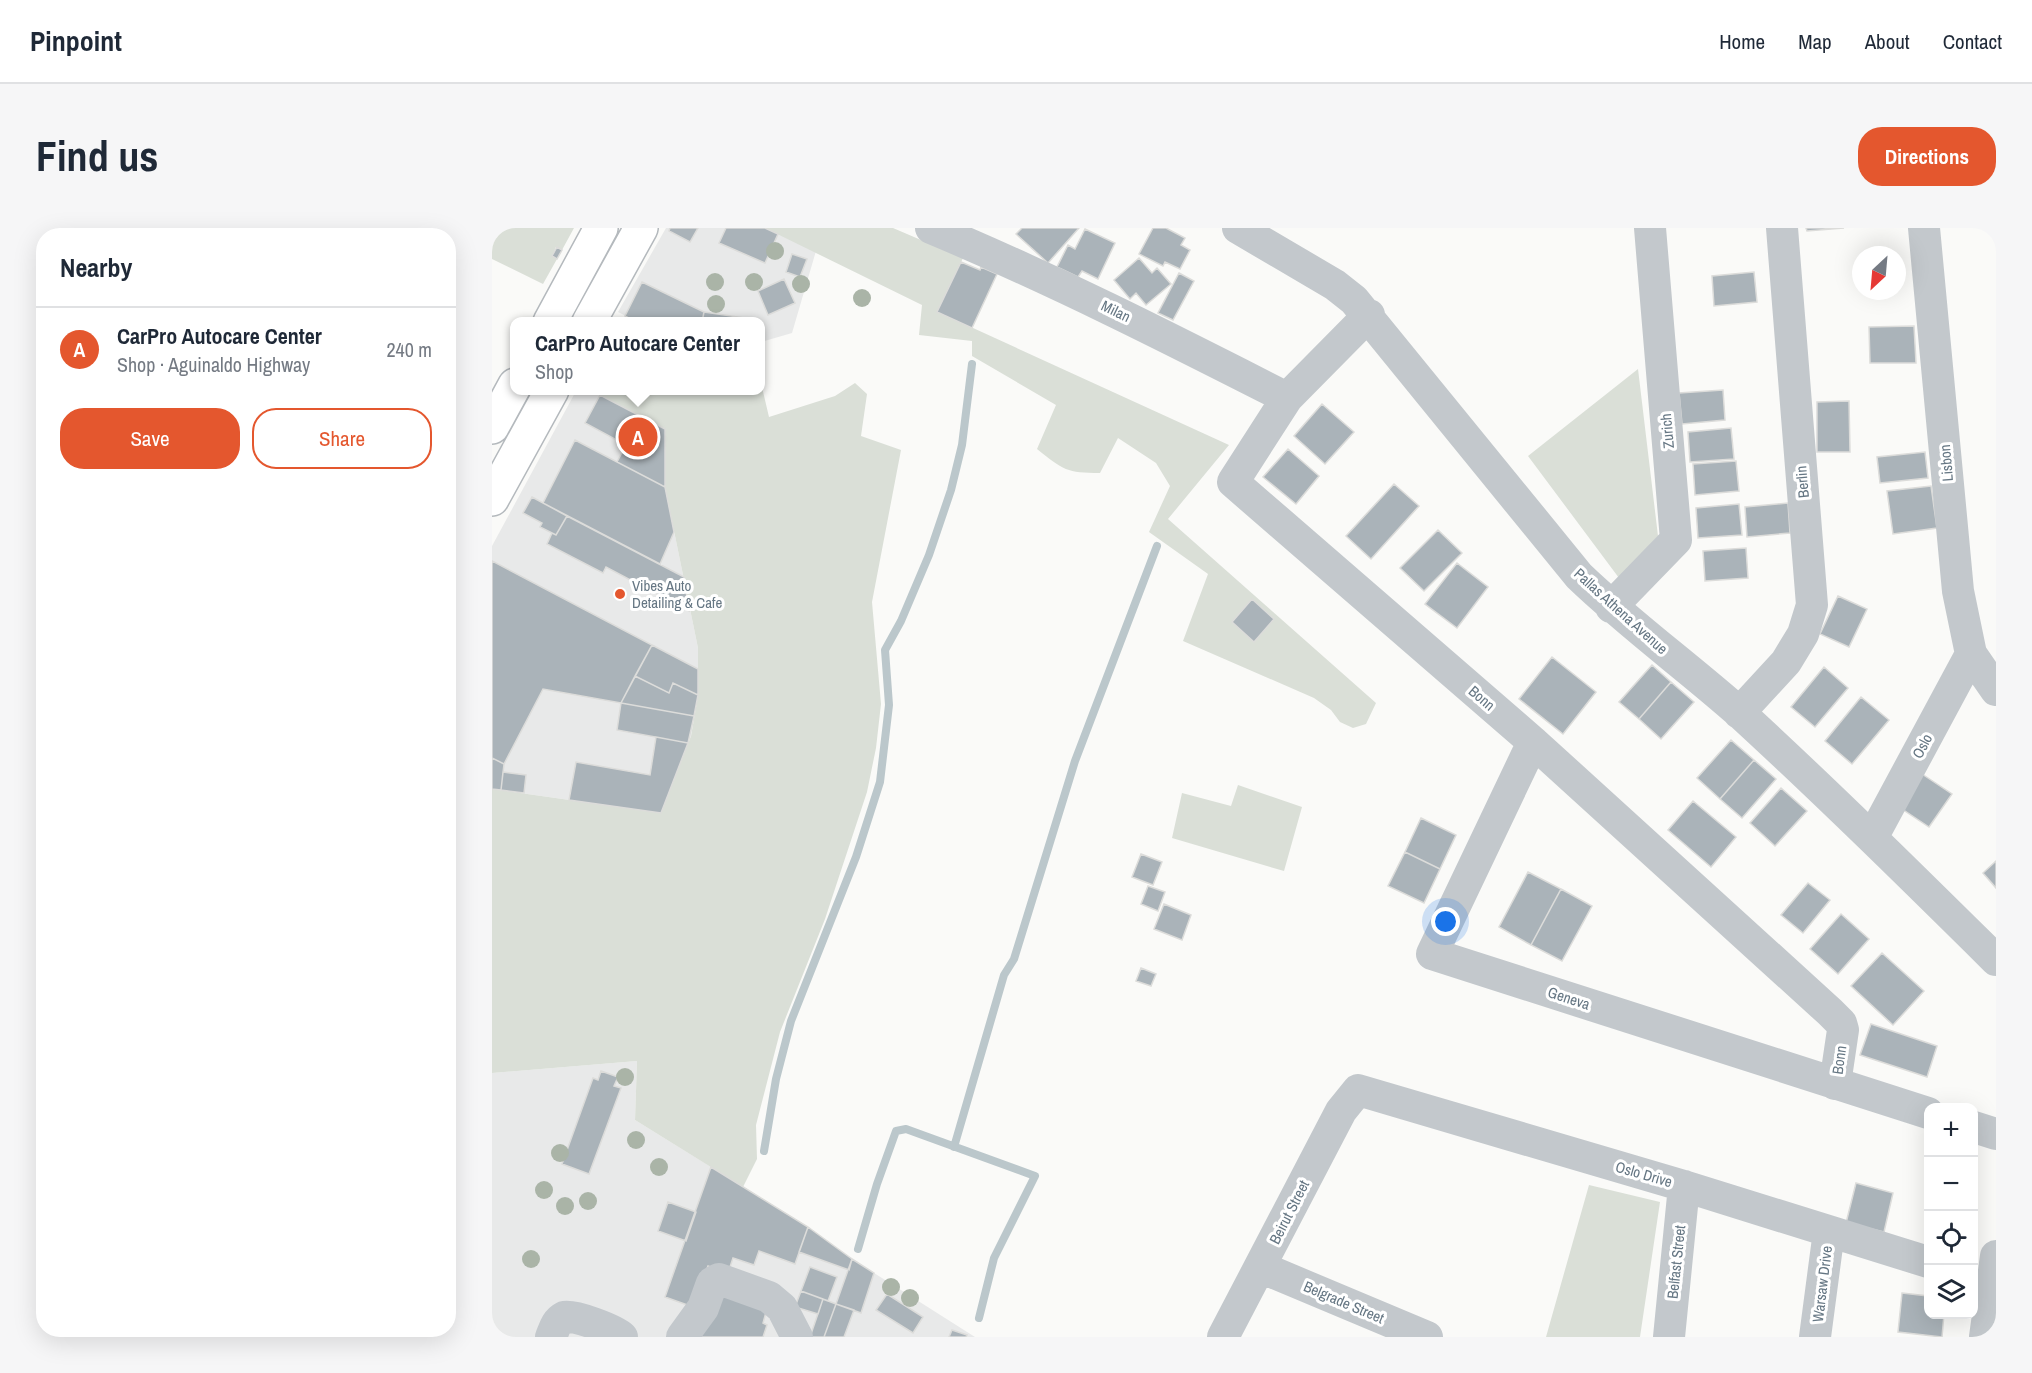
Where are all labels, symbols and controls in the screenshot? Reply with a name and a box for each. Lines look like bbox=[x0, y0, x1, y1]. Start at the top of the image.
text: Pinpoint bbox=[30, 22, 122, 60]
text: Home bbox=[1719, 27, 1765, 56]
text: Map bbox=[1798, 27, 1832, 56]
text: About bbox=[1865, 27, 1910, 56]
text: Contact bbox=[1943, 27, 2002, 56]
button: Directions bbox=[1858, 127, 1996, 186]
text: Find us bbox=[36, 128, 158, 184]
north arrow bbox=[1852, 246, 1906, 300]
text: Nearby bbox=[60, 250, 132, 285]
street label: Milan bbox=[1098, 295, 1134, 327]
popup bbox=[510, 317, 765, 395]
text: CarPro Autocare Center bbox=[117, 321, 322, 351]
text: CarPro Autocare Center bbox=[535, 328, 740, 358]
text: A bbox=[74, 336, 85, 363]
text: 240 m bbox=[386, 336, 432, 363]
text: Shop · Aguinaldo Highway bbox=[117, 351, 310, 378]
text: Shop bbox=[535, 358, 573, 385]
button: Save bbox=[60, 408, 240, 469]
button: Share bbox=[252, 408, 432, 469]
street label: Zurich bbox=[1655, 413, 1679, 449]
pin: A bbox=[618, 414, 658, 460]
street label: Lisbon bbox=[1934, 444, 1958, 482]
street label: Berlin bbox=[1790, 465, 1814, 499]
street label: Pallas Athena Avenue bbox=[1570, 563, 1673, 659]
place label: Vibes Auto Detailing & Cafe bbox=[632, 575, 722, 613]
marker: Vibes Auto Detailing & Cafe bbox=[613, 587, 627, 601]
street label: Bonn bbox=[1464, 681, 1500, 715]
street label: Oslo bbox=[1907, 730, 1937, 762]
your location bbox=[1431, 907, 1460, 936]
street label: Geneva bbox=[1545, 981, 1593, 1015]
street label: Bonn bbox=[1827, 1044, 1851, 1076]
map controls bbox=[1924, 1103, 1978, 1319]
button: + bbox=[1924, 1103, 1978, 1157]
street label: Oslo Drive bbox=[1613, 1156, 1675, 1192]
button: − bbox=[1924, 1157, 1978, 1211]
street label: Beirut Street bbox=[1264, 1176, 1314, 1248]
button: locate bbox=[1924, 1211, 1978, 1265]
street label: Belfast Street bbox=[1662, 1224, 1690, 1300]
street label: Warsaw Drive bbox=[1807, 1244, 1837, 1323]
button: layers bbox=[1924, 1265, 1978, 1319]
street label: Belgrade Street bbox=[1301, 1276, 1388, 1329]

